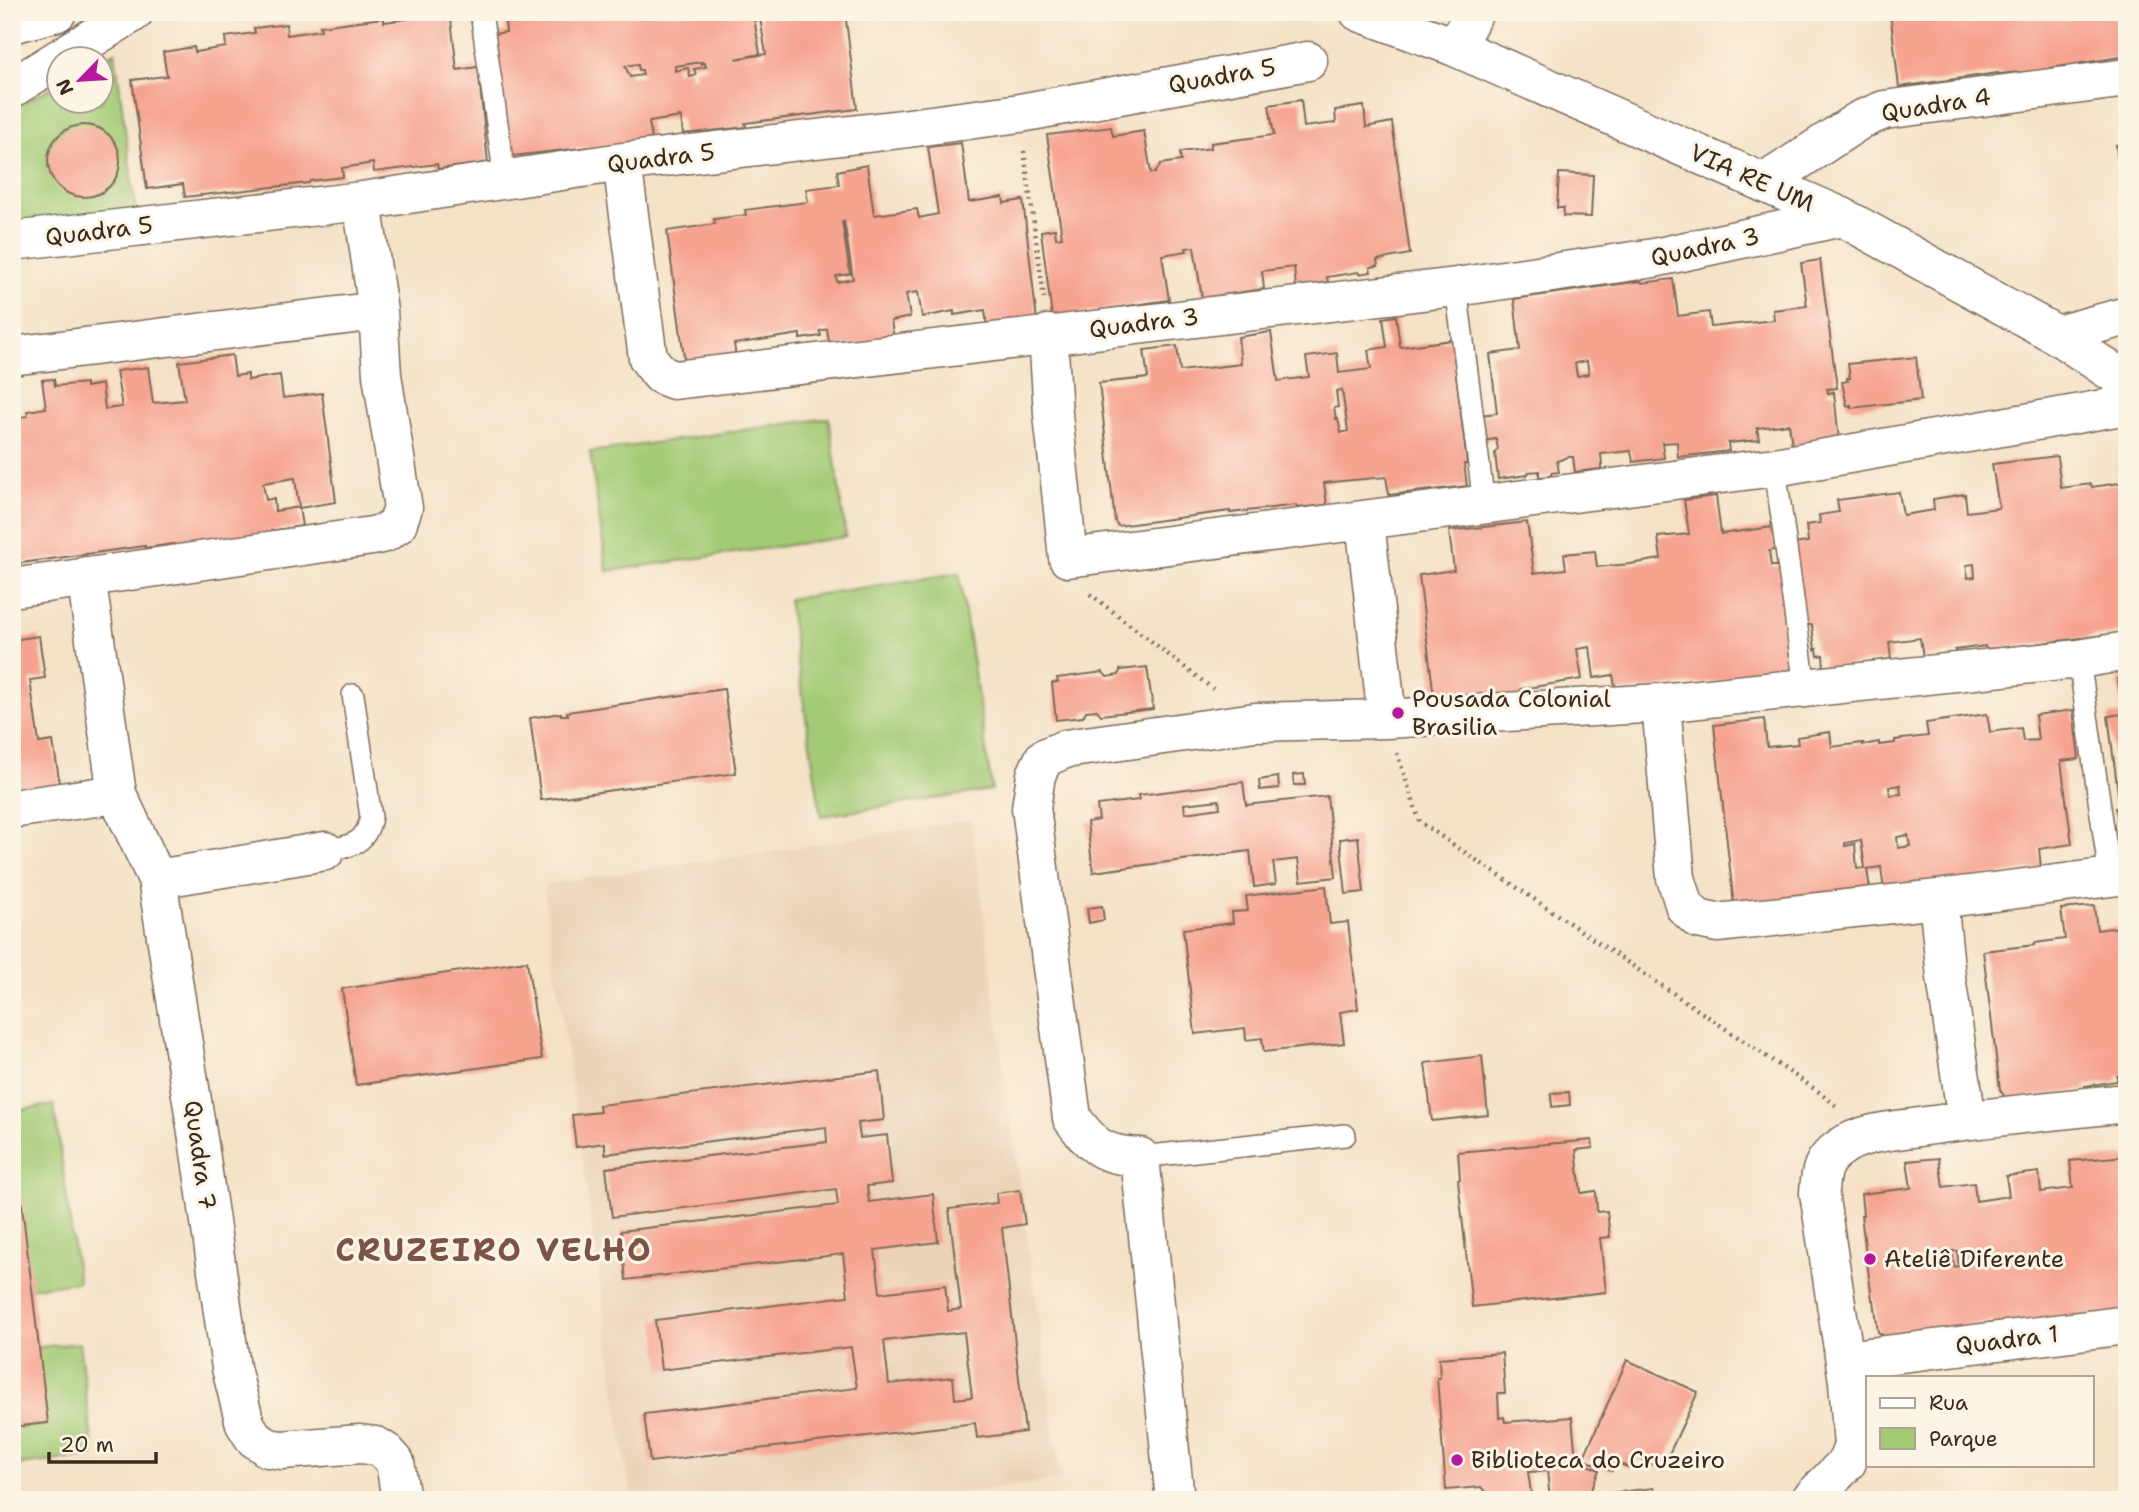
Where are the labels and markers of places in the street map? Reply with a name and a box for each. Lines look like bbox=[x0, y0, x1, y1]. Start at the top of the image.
place label: Pousada Colonial Brasilia bbox=[1412, 683, 1612, 743]
marker: Pousada Colonial Brasilia bbox=[1390, 705, 1406, 721]
place label: Ateliê Diferente bbox=[1884, 1243, 2064, 1275]
marker: Ateliê Diferente bbox=[1862, 1251, 1878, 1267]
place label: Biblioteca do Cruzeiro bbox=[1471, 1444, 1725, 1476]
marker: Biblioteca do Cruzeiro bbox=[1449, 1452, 1465, 1468]

